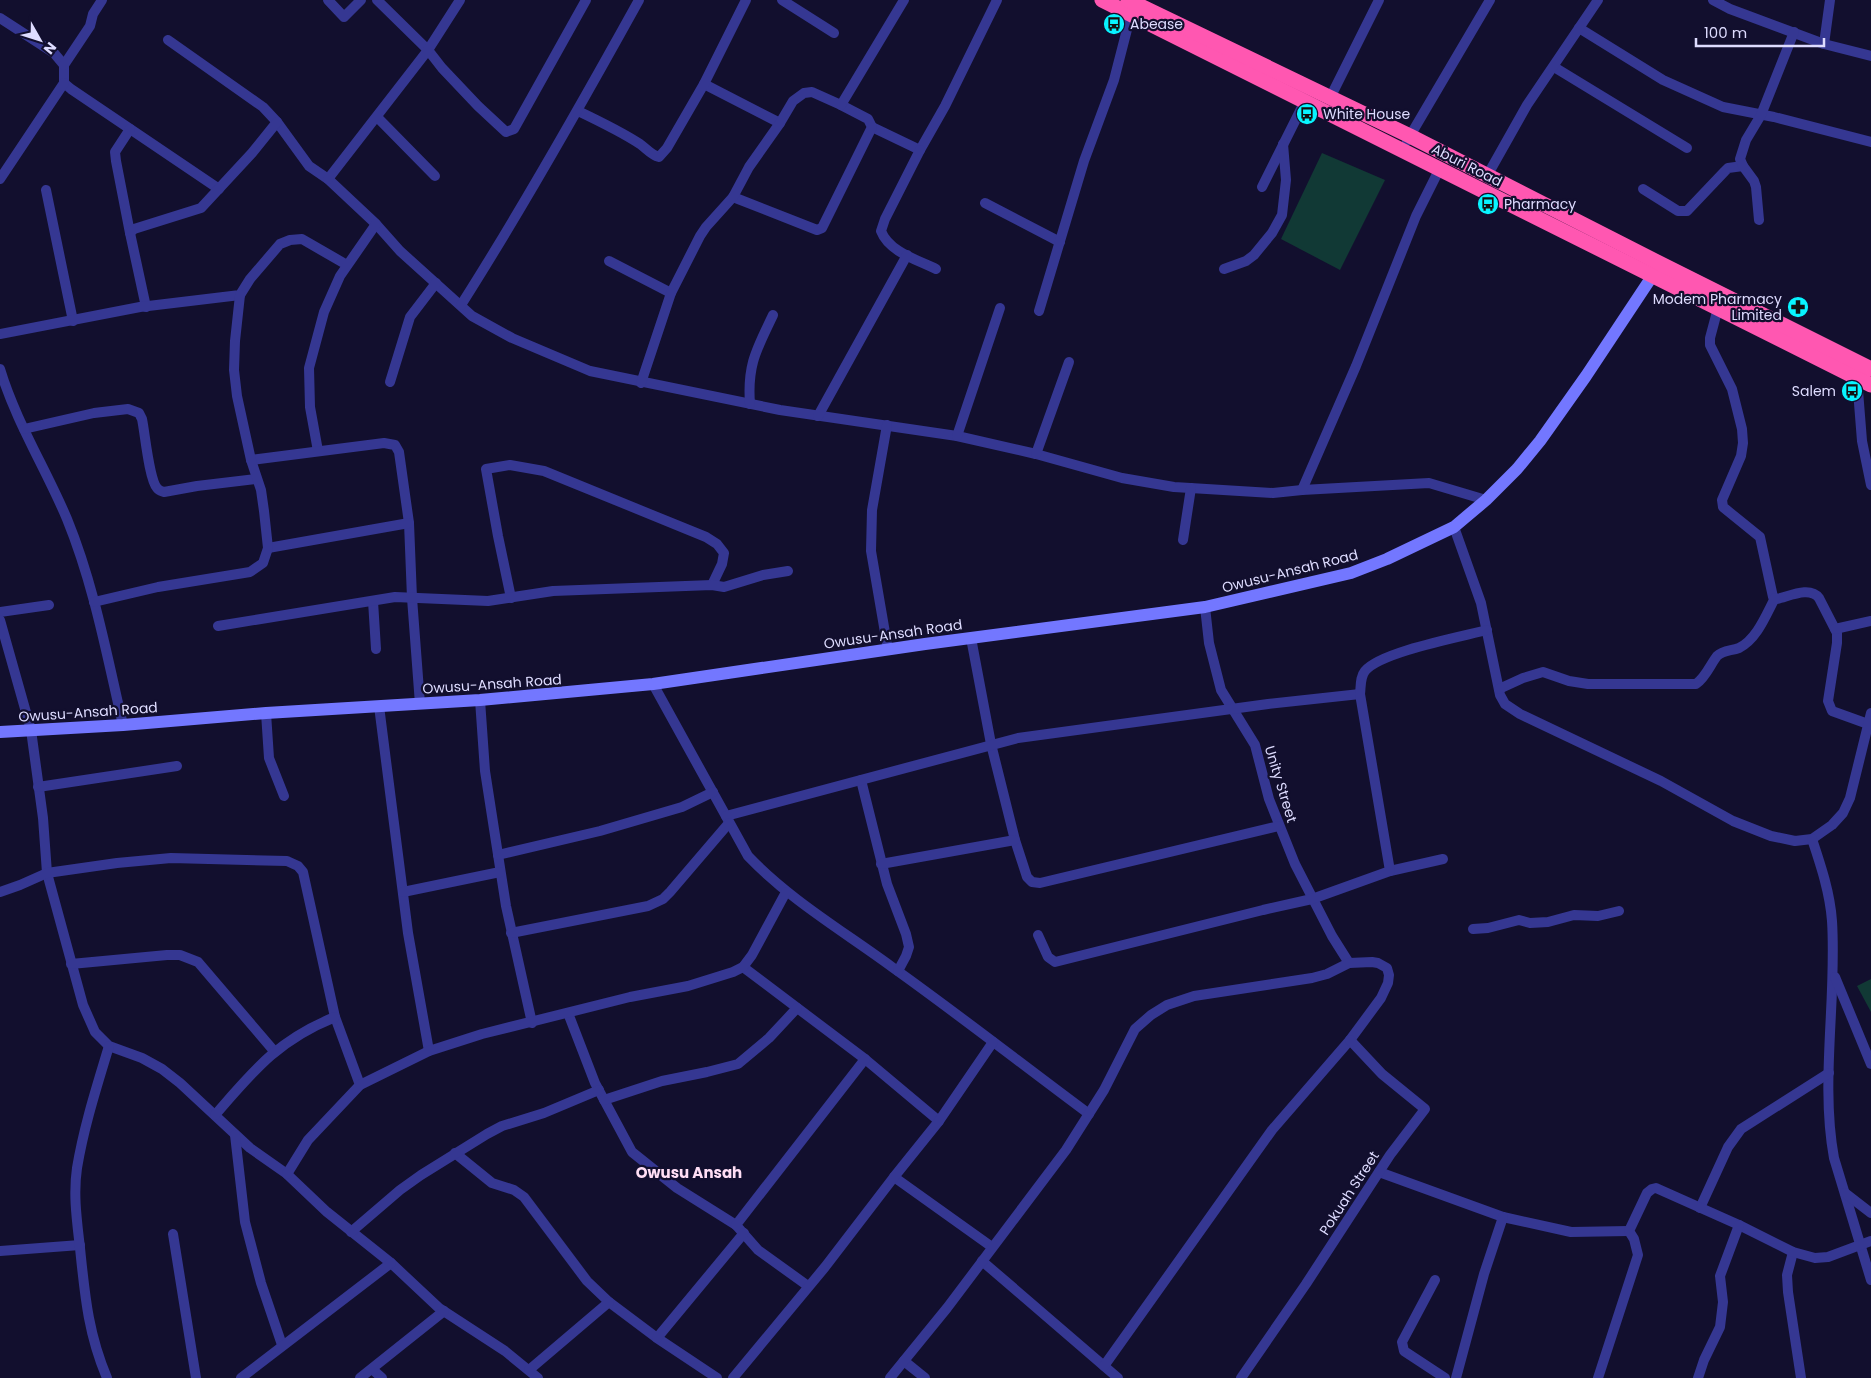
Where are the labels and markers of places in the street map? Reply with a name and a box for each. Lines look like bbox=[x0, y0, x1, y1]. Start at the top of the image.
bus stop icon: Abease bbox=[1102, 12, 1126, 36]
place label: Abease bbox=[1130, 14, 1183, 34]
bus stop icon: White House bbox=[1295, 102, 1319, 126]
place label: White House bbox=[1323, 104, 1410, 124]
bus stop icon: Pharmacy bbox=[1476, 192, 1500, 216]
place label: Pharmacy bbox=[1504, 194, 1576, 214]
place label: Modem Pharmacy Limited bbox=[1653, 289, 1782, 325]
pharmacy icon: Modem Pharmacy Limited bbox=[1786, 295, 1810, 319]
bus stop icon: Salem bbox=[1840, 379, 1864, 403]
place label: Salem bbox=[1792, 381, 1836, 401]

